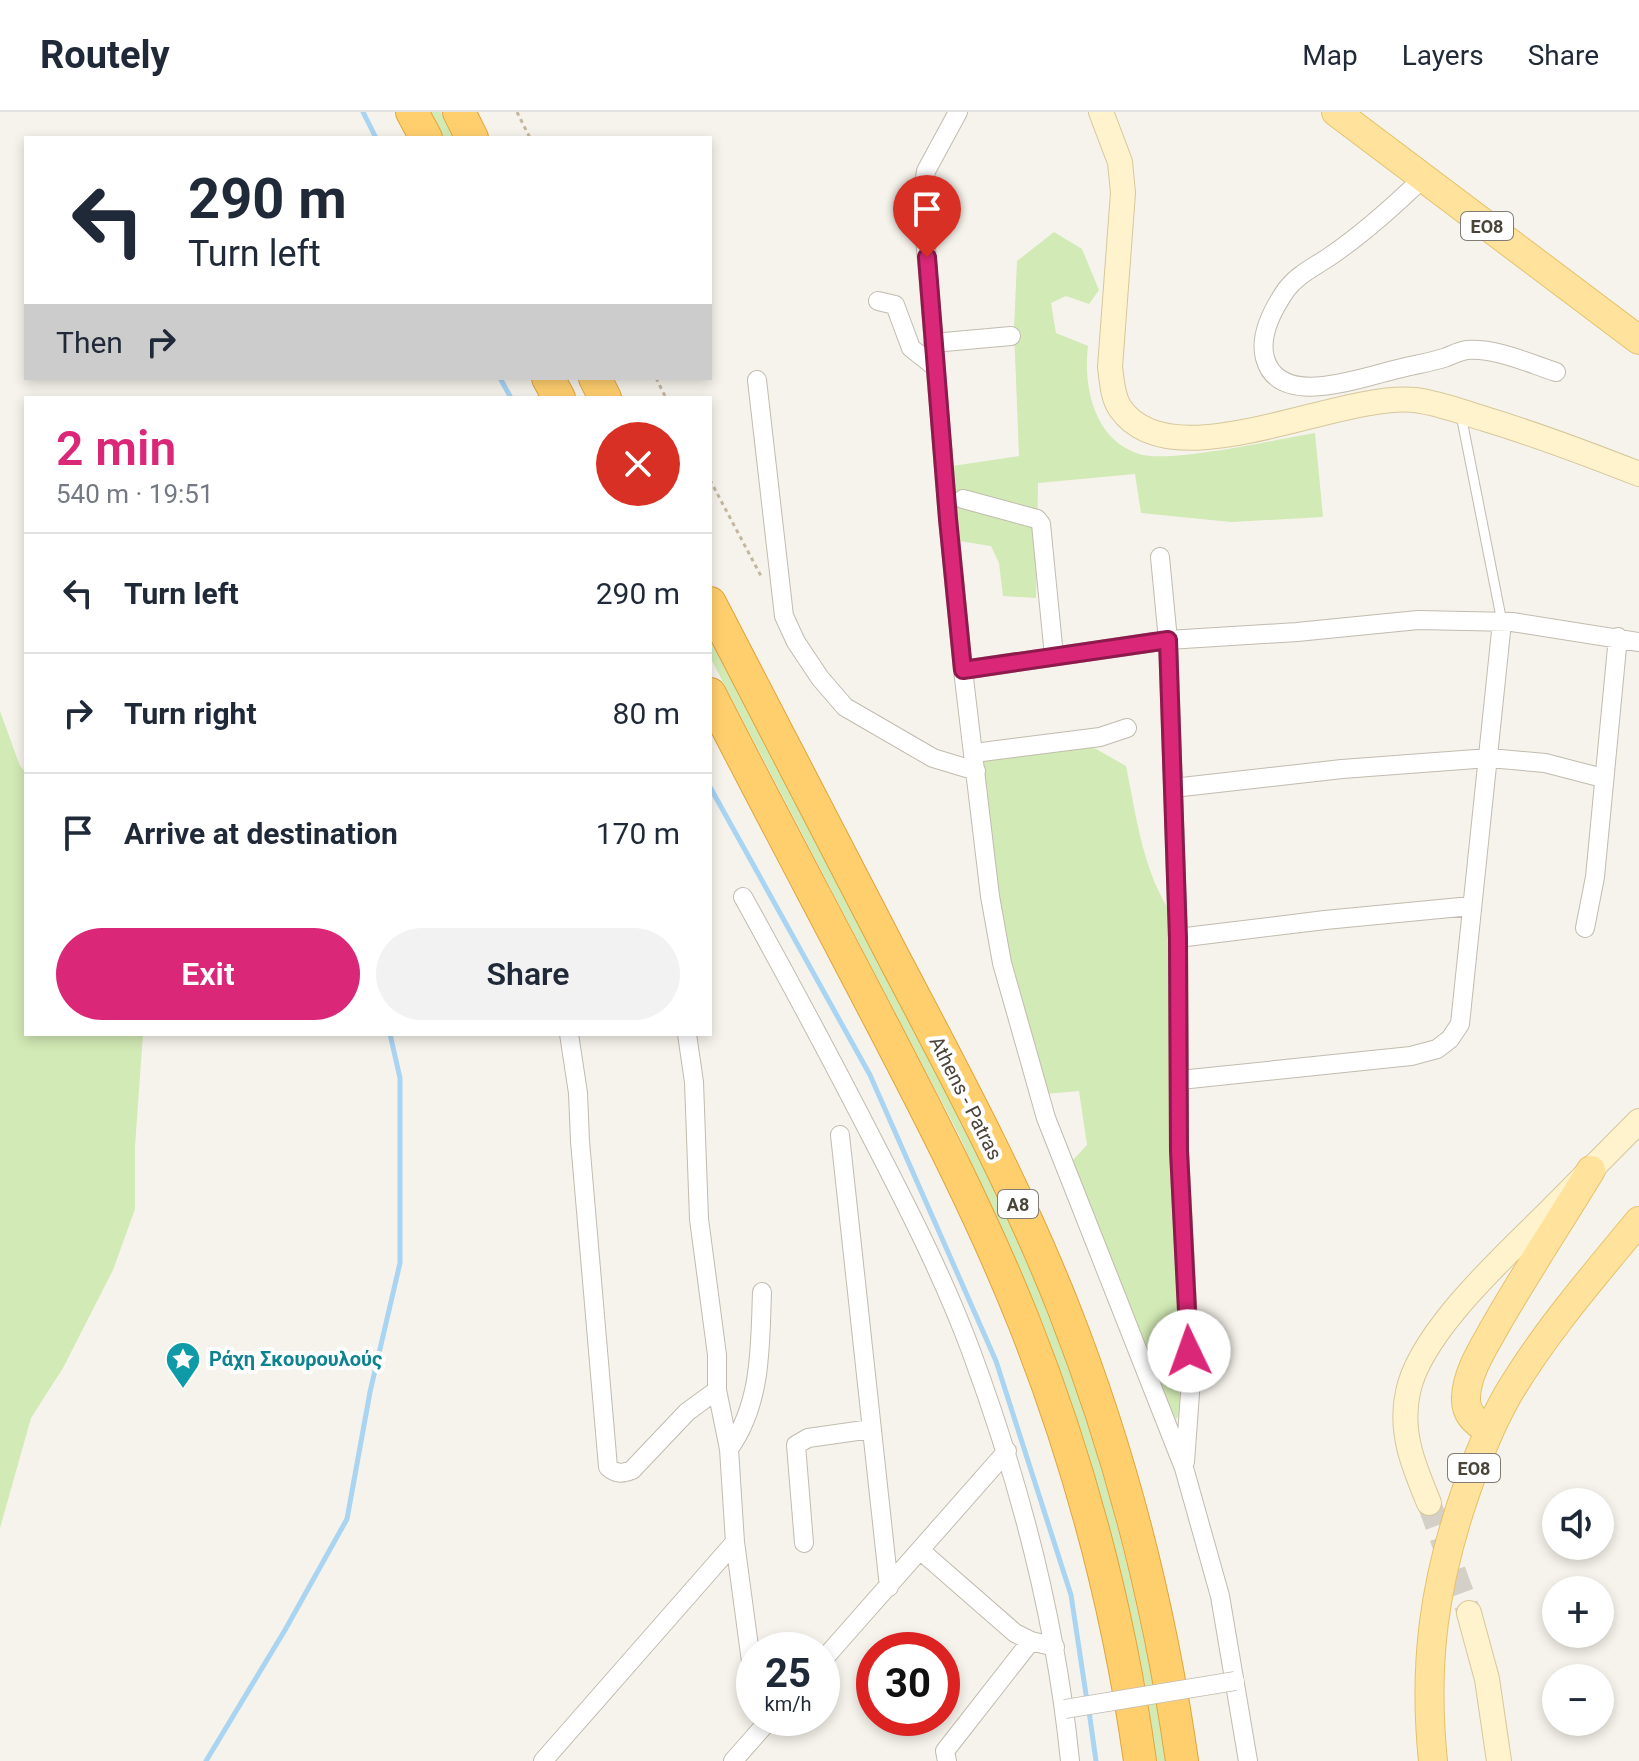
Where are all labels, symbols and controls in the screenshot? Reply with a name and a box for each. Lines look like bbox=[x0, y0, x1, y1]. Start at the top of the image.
text: Routely bbox=[40, 33, 170, 77]
text: Map bbox=[1302, 39, 1358, 72]
text: Layers bbox=[1402, 39, 1484, 72]
text: Share bbox=[1528, 39, 1599, 72]
text: 290 m bbox=[188, 166, 347, 232]
icon: left bbox=[56, 168, 160, 272]
pin bbox=[893, 175, 961, 257]
icon: arrive bbox=[905, 187, 949, 231]
road number: ΕΟ8 bbox=[1461, 212, 1513, 240]
text: Turn left bbox=[188, 233, 321, 275]
icon: right bbox=[139, 320, 183, 364]
text: Then bbox=[56, 325, 123, 360]
text: 2 min bbox=[56, 420, 176, 477]
button: close bbox=[596, 422, 680, 506]
text: 540 m · 19:51 bbox=[56, 479, 214, 509]
icon: left bbox=[56, 571, 100, 615]
text: Turn left bbox=[124, 576, 239, 611]
text: 290 m bbox=[596, 576, 680, 611]
icon: right bbox=[56, 691, 100, 735]
text: Turn right bbox=[124, 696, 257, 731]
text: 80 m bbox=[613, 696, 680, 731]
icon: arrive bbox=[56, 811, 100, 855]
text: Arrive at destination bbox=[124, 816, 398, 851]
text: 170 m bbox=[596, 816, 680, 851]
button: Exit bbox=[56, 928, 360, 1020]
button: Share bbox=[376, 928, 680, 1020]
street label: Athens - Patras bbox=[925, 1032, 1007, 1164]
road number: Α8 bbox=[998, 1190, 1038, 1218]
position arrow bbox=[1147, 1309, 1231, 1393]
place icon: Ράχη Σκουρουλούς bbox=[164, 1340, 202, 1390]
place label: Ράχη Σκουρουλούς bbox=[209, 1347, 382, 1371]
road number: ΕΟ8 bbox=[1448, 1454, 1500, 1482]
map controls bbox=[1542, 1488, 1614, 1736]
button: sound bbox=[1542, 1488, 1614, 1560]
button: + bbox=[1542, 1576, 1614, 1648]
speed limit sign: 30 bbox=[856, 1632, 960, 1736]
text: 25 bbox=[765, 1650, 811, 1697]
button: − bbox=[1542, 1664, 1614, 1736]
text: km/h bbox=[765, 1692, 811, 1716]

